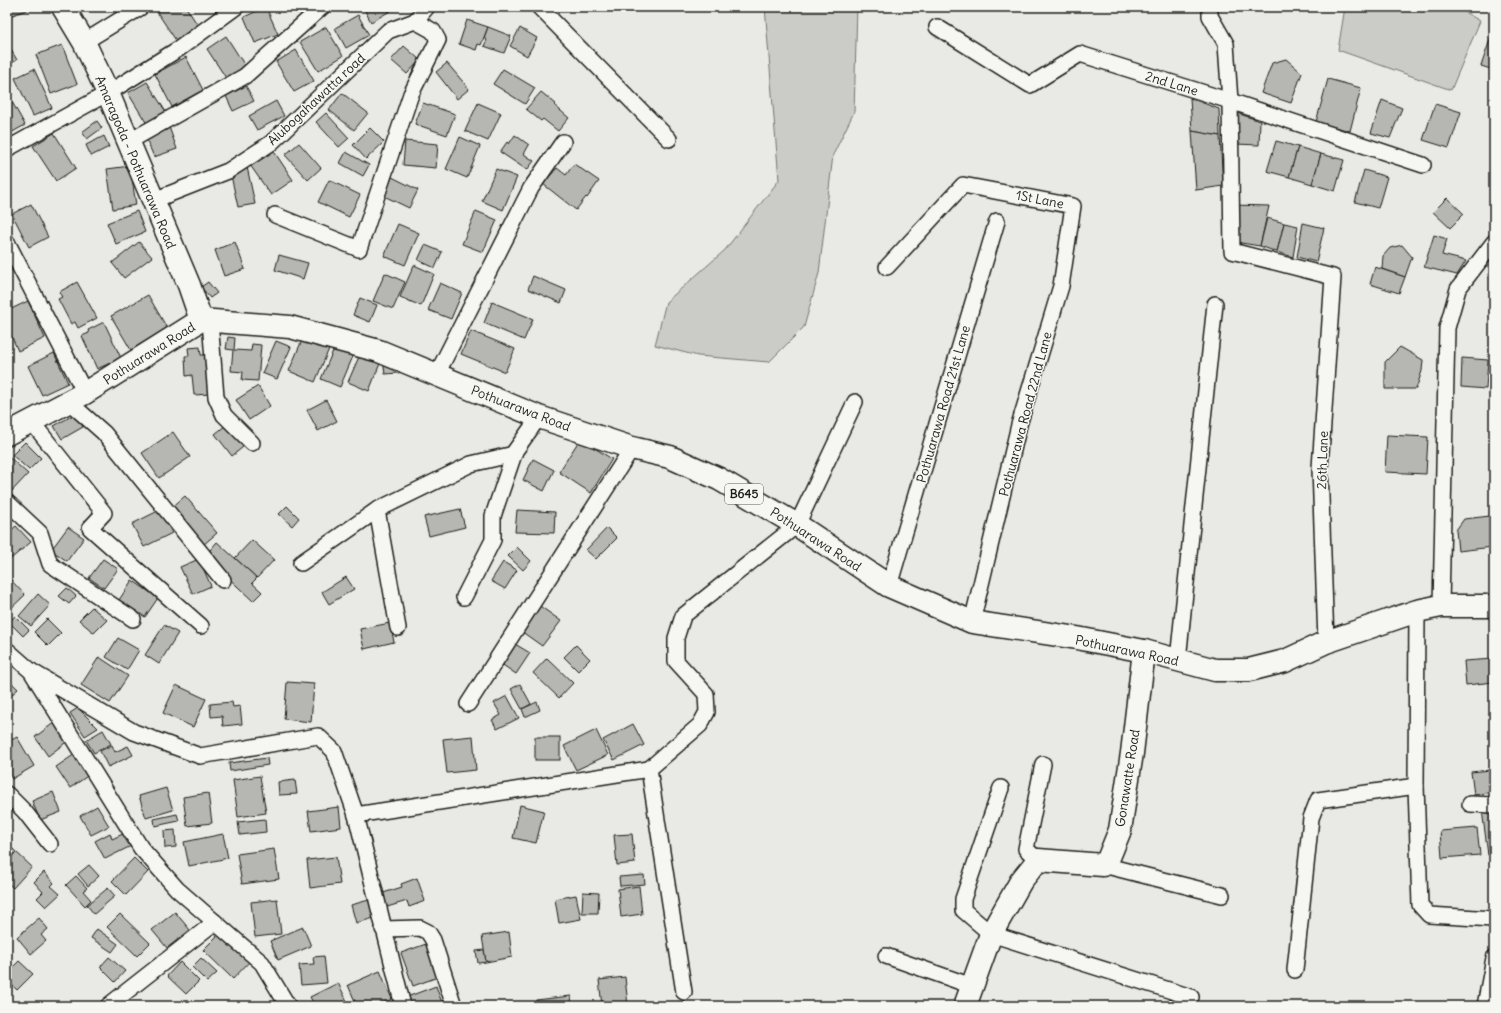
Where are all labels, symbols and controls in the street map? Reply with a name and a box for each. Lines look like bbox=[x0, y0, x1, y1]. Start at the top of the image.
street label: Alubogahawatta road bbox=[264, 49, 369, 149]
street label: 2nd Lane bbox=[1143, 67, 1200, 100]
street label: Amaragoda - Pothuarawa Road bbox=[91, 73, 180, 252]
street label: 1St Lane bbox=[1014, 187, 1065, 212]
street label: Pothuarawa Road bbox=[100, 318, 199, 389]
street label: Pothuarawa Road 21st Lane bbox=[913, 323, 974, 485]
street label: Pothuarawa Road 22nd Lane bbox=[995, 330, 1056, 498]
street label: Pothuarawa Road bbox=[469, 382, 573, 435]
street label: 26th Lane bbox=[1313, 430, 1332, 490]
road number: B645 bbox=[725, 484, 763, 504]
street label: Pothuarawa Road bbox=[767, 504, 865, 575]
street label: Pothuarawa Road bbox=[1074, 631, 1181, 670]
street label: Gonawatte Road bbox=[1111, 728, 1144, 828]

